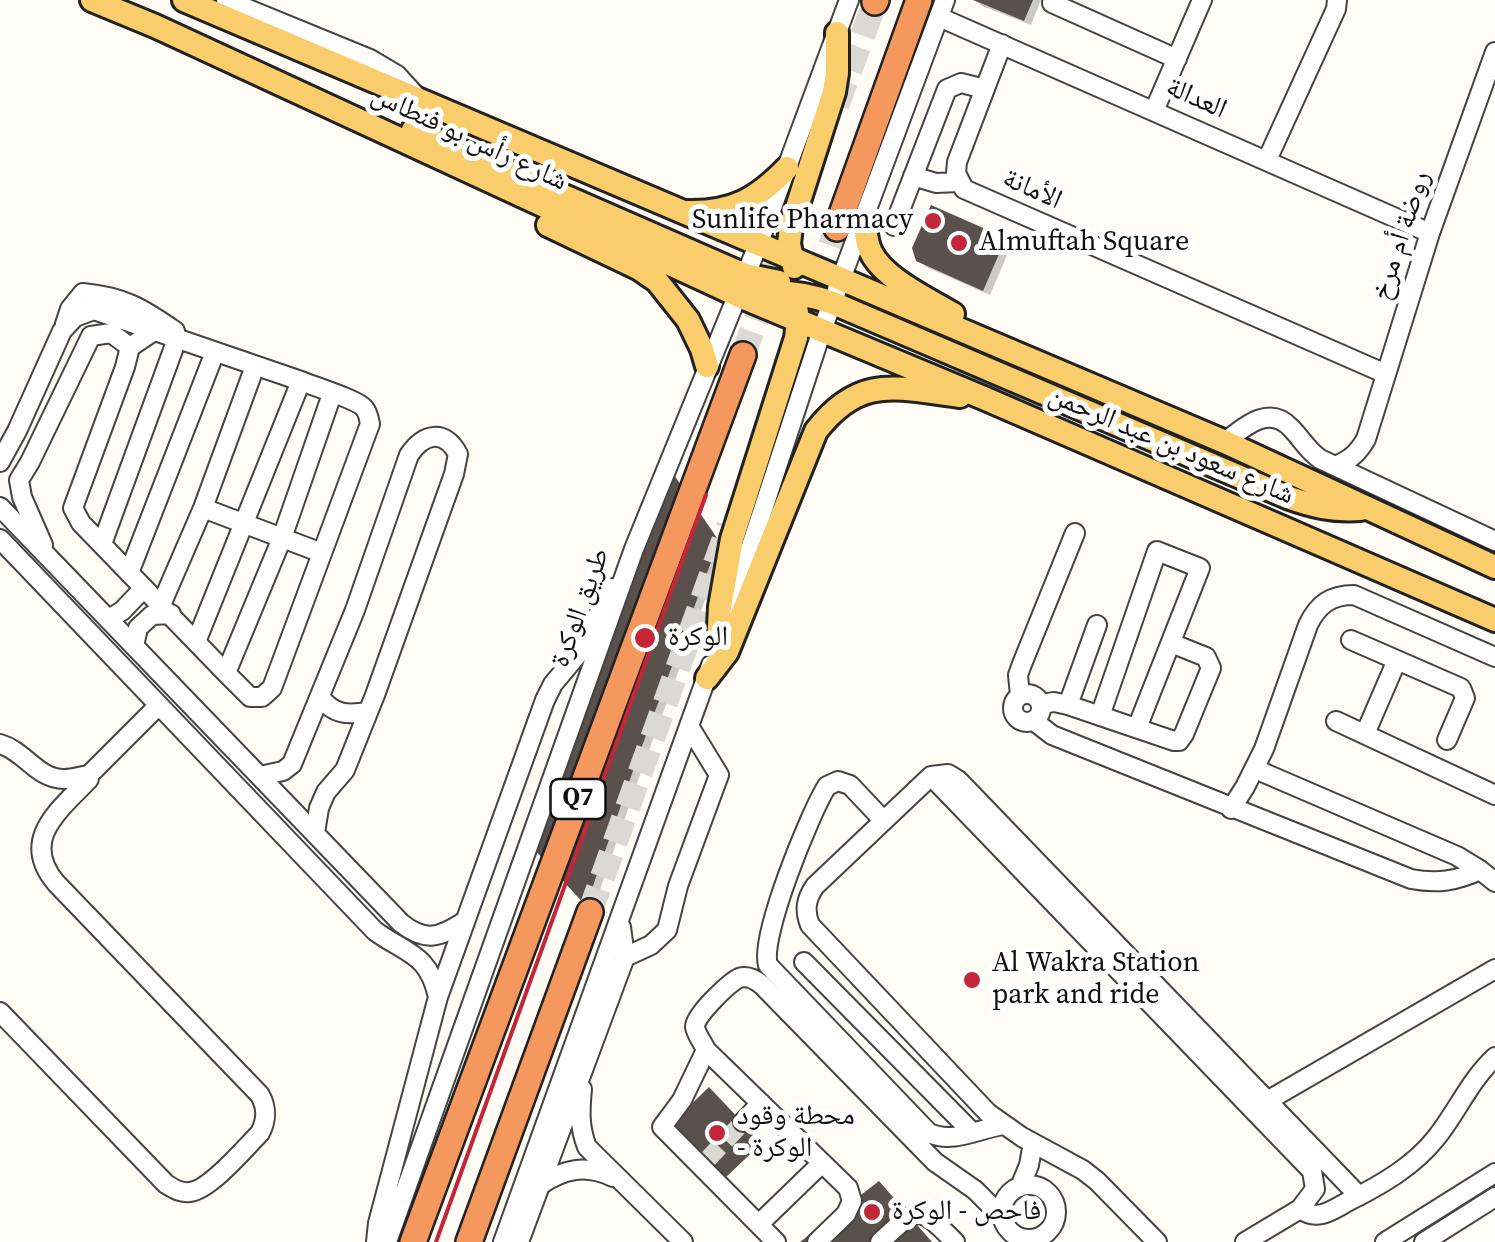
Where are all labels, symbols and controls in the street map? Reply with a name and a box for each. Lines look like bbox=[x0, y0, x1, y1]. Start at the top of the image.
street label: العدالة bbox=[1161, 71, 1231, 127]
street label: شارع رأس بو فنطاس bbox=[366, 79, 572, 199]
street label: الأمانة bbox=[997, 162, 1067, 218]
street label: روضة أم مرخ bbox=[1365, 167, 1439, 305]
place label: Sunlife Pharmacy bbox=[692, 204, 913, 238]
marker: Sunlife Pharmacy bbox=[922, 210, 944, 232]
place label: Almuftah Square bbox=[979, 226, 1189, 260]
marker: Almuftah Square bbox=[948, 232, 970, 254]
street label: شارع سعود بن عبد الرحمن bbox=[1043, 379, 1299, 513]
street label: طريق الوكرة bbox=[544, 544, 618, 672]
place label: الوكرة bbox=[668, 621, 728, 655]
marker: الوكرة bbox=[632, 625, 658, 651]
road number: Q7 bbox=[550, 779, 606, 819]
place label: Al Wakra Station park and ride bbox=[992, 947, 1200, 1013]
marker: Al Wakra Station park and ride bbox=[961, 969, 983, 991]
place label: محطة وقود - الوكرة bbox=[737, 1100, 855, 1166]
marker: محطة وقود - الوكرة bbox=[706, 1122, 728, 1144]
place label: فاحص - الوكرة bbox=[892, 1195, 1041, 1229]
marker: فاحص - الوكرة bbox=[861, 1201, 883, 1223]

